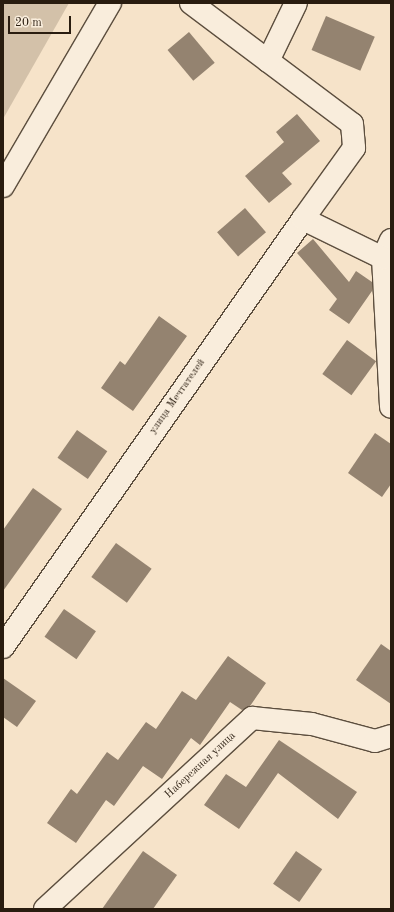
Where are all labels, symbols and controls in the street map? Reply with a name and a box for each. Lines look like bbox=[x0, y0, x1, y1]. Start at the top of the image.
scale bar bbox=[10, 8, 73, 34]
text: 20 m bbox=[15, 17, 42, 29]
street label: улица Мечтателей bbox=[147, 357, 209, 437]
street label: Набережная улица bbox=[163, 730, 239, 802]

